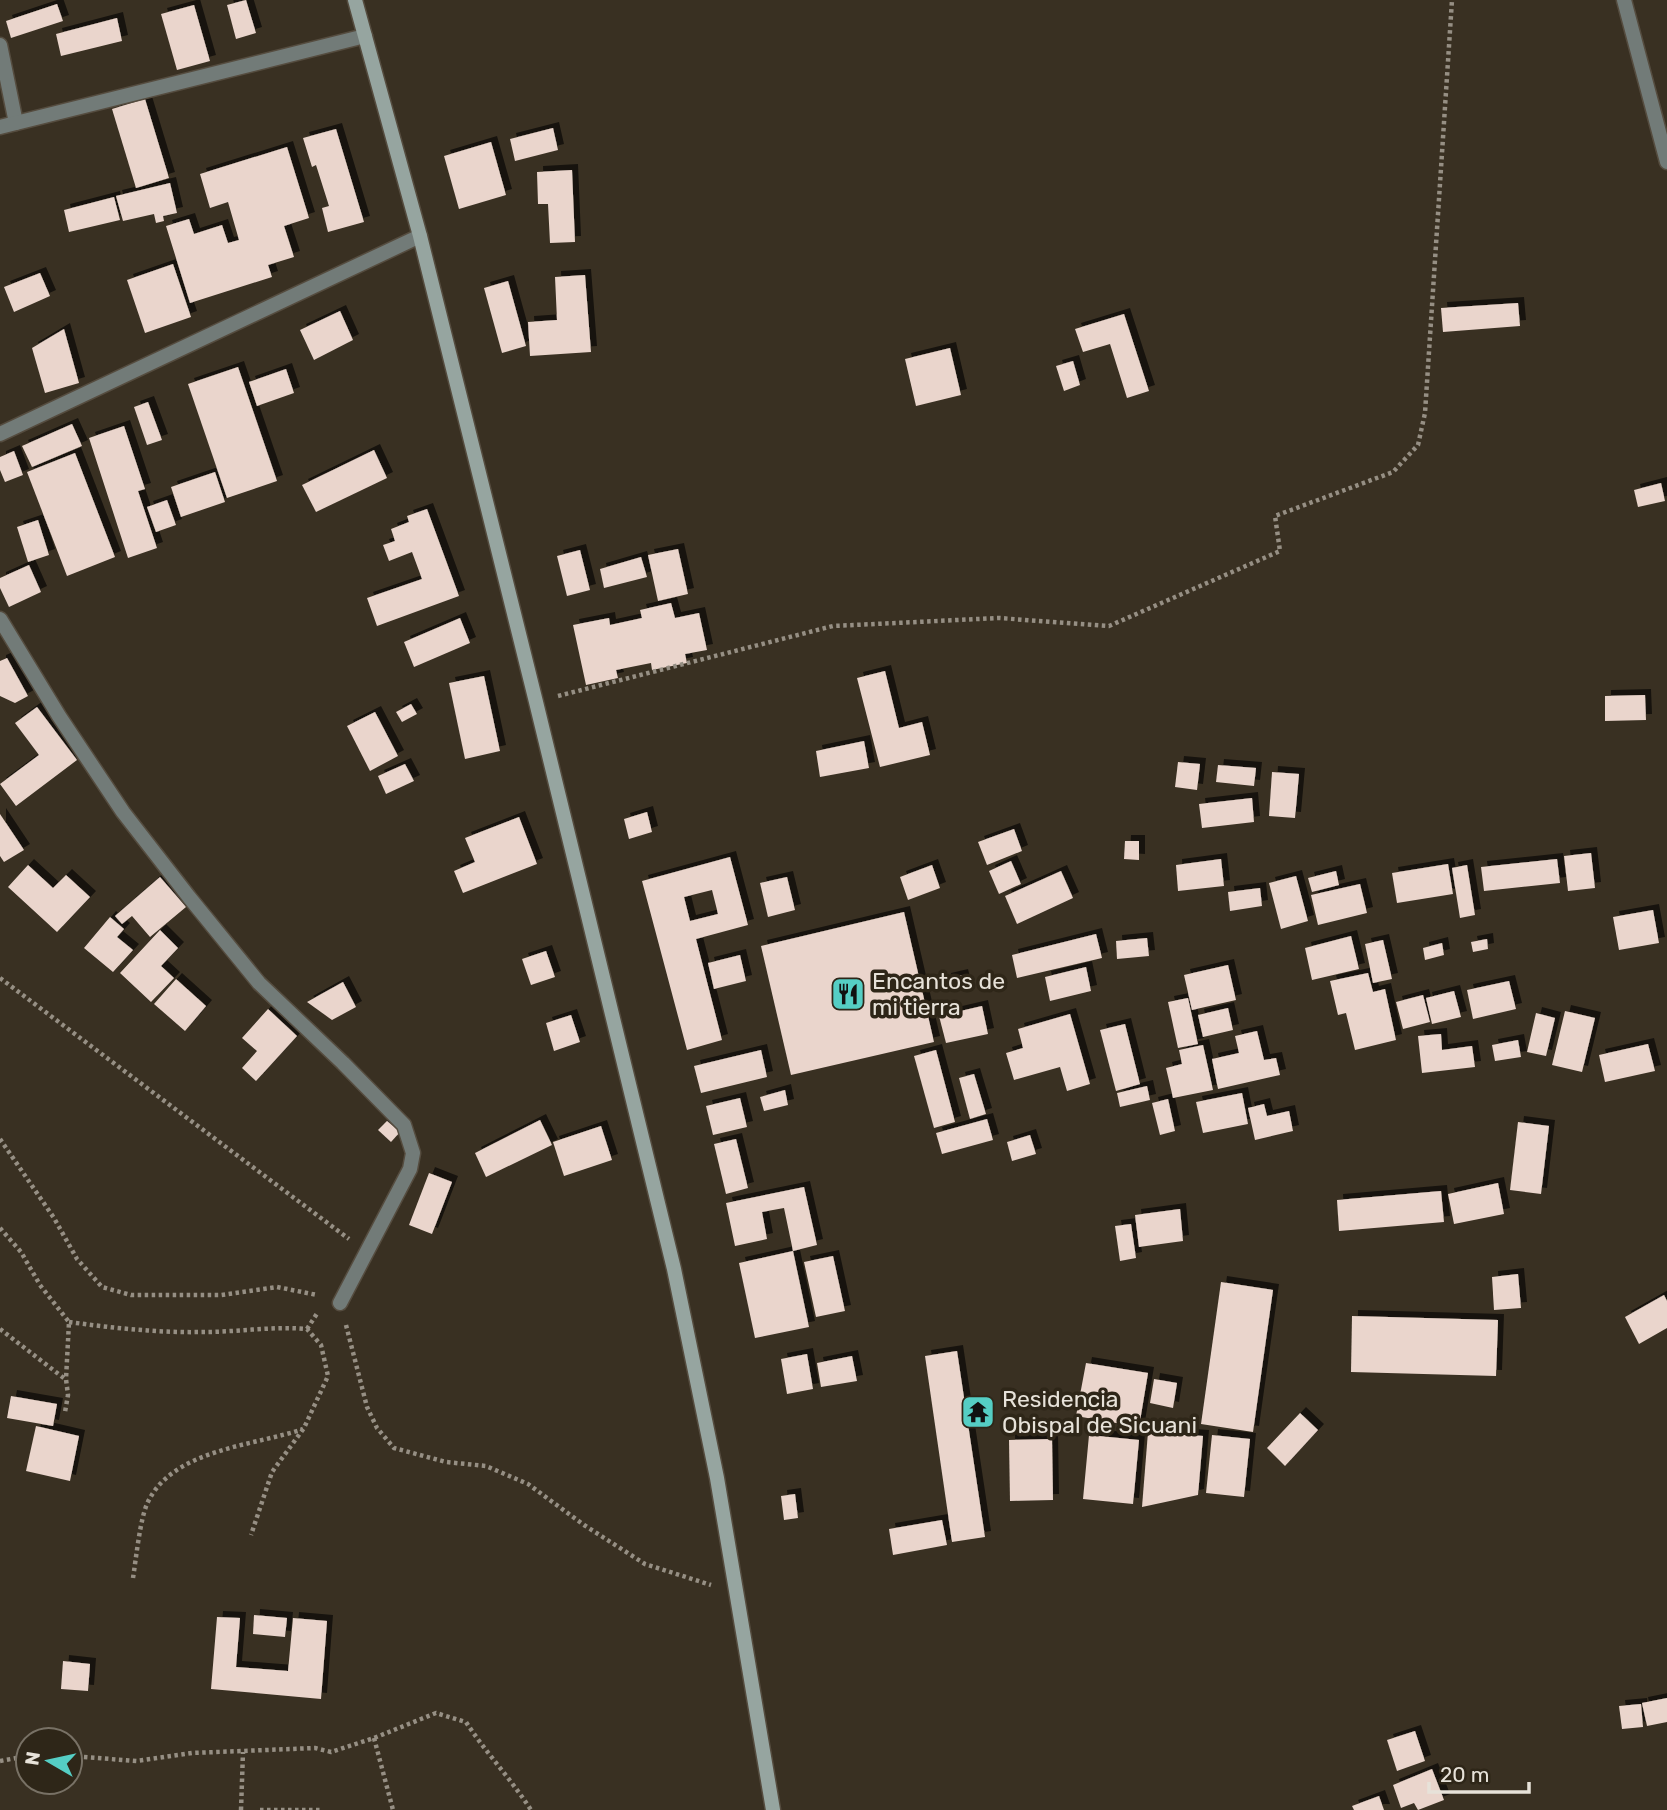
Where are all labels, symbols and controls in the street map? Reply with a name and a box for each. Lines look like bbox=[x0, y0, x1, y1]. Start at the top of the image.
place label: Encantos de mi tierra bbox=[872, 967, 1005, 1021]
restaurant icon: Encantos de mi tierra bbox=[829, 975, 867, 1013]
place label: Residencia Obispal de Sicuani bbox=[1002, 1385, 1197, 1439]
temple icon: Residencia Obispal de Sicuani bbox=[959, 1393, 997, 1431]
north arrow bbox=[14, 1726, 84, 1796]
text: N bbox=[20, 1750, 45, 1767]
scale bar bbox=[1429, 1750, 1529, 1794]
text: 20 m bbox=[1440, 1762, 1489, 1787]

